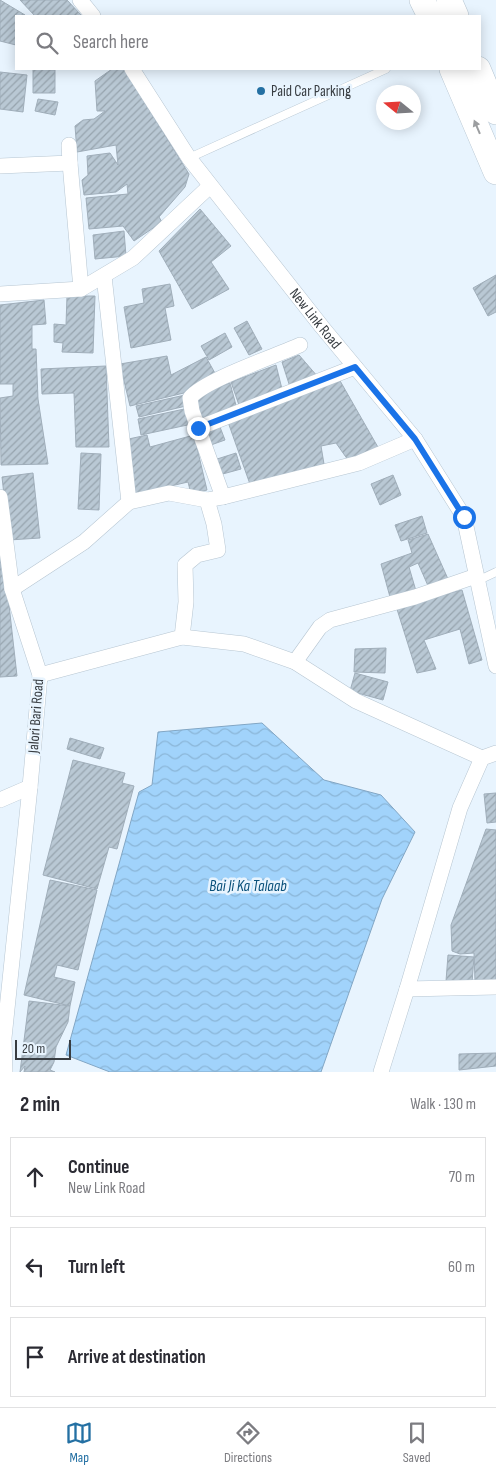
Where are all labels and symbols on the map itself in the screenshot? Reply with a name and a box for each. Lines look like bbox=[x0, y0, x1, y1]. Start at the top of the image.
place label: Paid Car Parking bbox=[271, 82, 351, 101]
marker: Paid Car Parking bbox=[255, 85, 267, 97]
north arrow bbox=[376, 85, 421, 130]
one-way arrow bbox=[473, 119, 481, 134]
street label: New Link Road bbox=[285, 284, 346, 353]
route end bbox=[187, 417, 210, 440]
route start bbox=[453, 506, 476, 529]
street label: Jalori Bari Road bbox=[24, 678, 48, 755]
water label: Bai Ji Ka Talaab bbox=[209, 877, 287, 896]
scale bar bbox=[15, 1037, 71, 1060]

